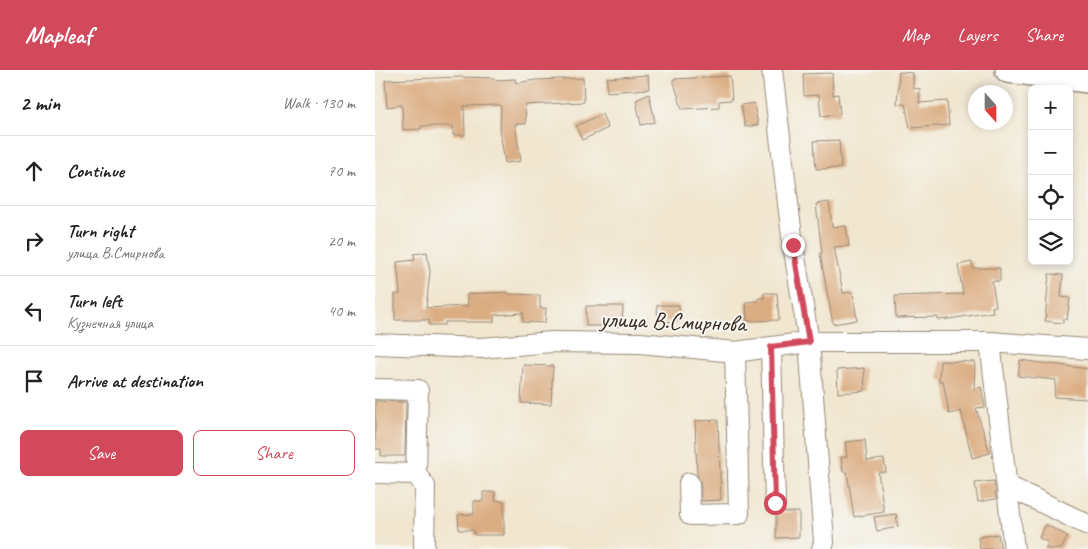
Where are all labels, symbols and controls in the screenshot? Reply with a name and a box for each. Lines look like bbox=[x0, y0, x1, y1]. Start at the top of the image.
text: Mapleaf bbox=[25, 20, 92, 50]
text: Map bbox=[902, 24, 930, 46]
text: Layers bbox=[958, 24, 997, 46]
text: Share bbox=[1025, 24, 1063, 46]
north arrow bbox=[968, 85, 1013, 130]
map controls bbox=[1028, 85, 1073, 265]
button: + bbox=[1028, 85, 1073, 130]
text: 2 min bbox=[20, 90, 60, 116]
text: Walk · 130 m bbox=[283, 93, 355, 113]
button: − bbox=[1028, 130, 1073, 175]
icon: ahead bbox=[20, 157, 48, 185]
text: Continue bbox=[67, 159, 124, 183]
text: 70 m bbox=[328, 161, 355, 181]
button: locate bbox=[1028, 175, 1073, 220]
text: Turn right bbox=[67, 219, 134, 243]
button: layers bbox=[1028, 220, 1073, 265]
icon: right bbox=[20, 227, 48, 255]
text: 20 m bbox=[328, 231, 355, 251]
route end bbox=[782, 234, 805, 257]
text: улица В.Смирнова bbox=[67, 243, 164, 263]
text: Turn left bbox=[67, 289, 122, 313]
icon: left bbox=[20, 297, 48, 325]
text: 40 m bbox=[328, 301, 355, 321]
street label: улица В.Смирнова bbox=[598, 303, 749, 339]
text: Кузнечная улица bbox=[67, 313, 153, 333]
icon: arrive bbox=[20, 367, 48, 395]
text: Arrive at destination bbox=[67, 369, 203, 393]
button: Save bbox=[20, 430, 183, 476]
button: Share bbox=[193, 430, 355, 476]
route start bbox=[764, 492, 787, 515]

